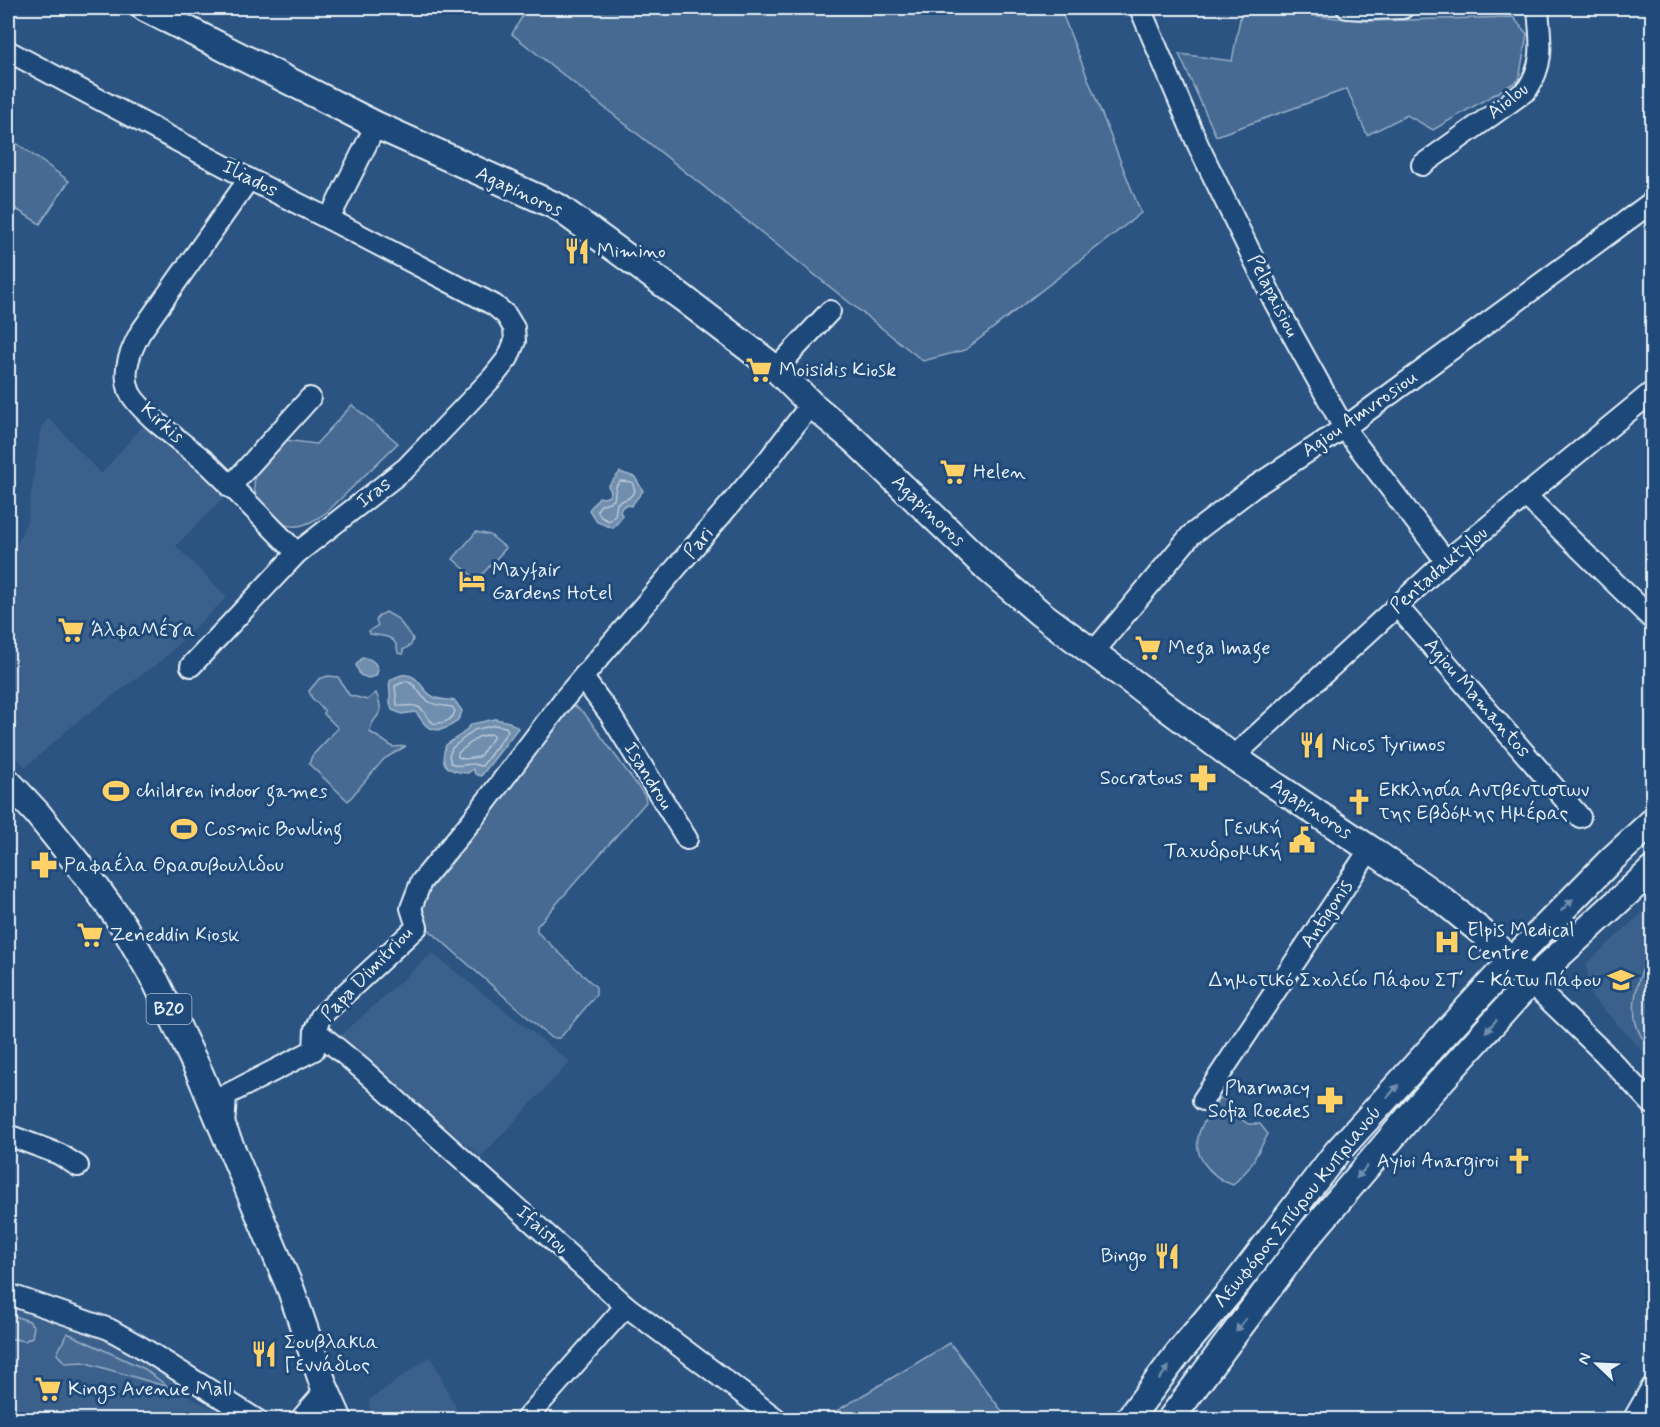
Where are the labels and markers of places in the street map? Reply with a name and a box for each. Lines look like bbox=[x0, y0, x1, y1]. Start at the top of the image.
restaurant icon: Mimino bbox=[562, 236, 592, 266]
place label: Mimino bbox=[597, 238, 666, 265]
supermarket icon: Moisidis Kiosk bbox=[744, 355, 774, 385]
place label: Moisidis Kiosk bbox=[779, 357, 896, 384]
supermarket icon: Helen bbox=[938, 457, 968, 487]
place label: Helen bbox=[973, 459, 1026, 486]
place label: Mayfair Gardens Hotel bbox=[492, 557, 612, 607]
hotel icon: Mayfair Gardens Hotel bbox=[457, 566, 487, 596]
supermarket icon: ΆλφαΜέγα bbox=[56, 615, 86, 645]
place label: ΆλφαΜέγα bbox=[91, 617, 195, 644]
supermarket icon: Mega Image bbox=[1133, 633, 1163, 663]
place label: Mega Image bbox=[1168, 635, 1271, 664]
restaurant icon: Nicos Tyrimos bbox=[1297, 730, 1327, 760]
place label: Nicos Tyrimos bbox=[1332, 732, 1445, 759]
pharmacy icon: Socratous bbox=[1188, 763, 1218, 793]
place label: Socratous bbox=[1100, 765, 1183, 792]
sports icon: children indoor games bbox=[101, 776, 131, 806]
place label: Εκκλησία Αντβεντιστων της Εβδόμης Ημέρας bbox=[1378, 777, 1590, 827]
place label: children indoor games bbox=[136, 778, 328, 807]
church icon: Εκκλησία Αντβεντιστων της Εβδόμης Ημέρας bbox=[1344, 787, 1374, 817]
sports icon: Cosmic Bowling bbox=[169, 814, 199, 844]
place label: Γενική Ταχυδρομική bbox=[1164, 815, 1282, 865]
place label: Cosmic Bowling bbox=[204, 816, 342, 845]
public building icon: Γενική Ταχυδρομική bbox=[1287, 825, 1317, 855]
pharmacy icon: Ραφαέλα Θρασυβουλιδου bbox=[29, 850, 59, 880]
place label: Ραφαέλα Θρασυβουλιδου bbox=[64, 852, 284, 879]
place label: Elpis Medical Centre bbox=[1467, 917, 1575, 967]
supermarket icon: Zeneddin Kiosk bbox=[75, 920, 105, 950]
place label: Zeneddin Kiosk bbox=[110, 922, 240, 949]
hospital icon: Elpis Medical Centre bbox=[1432, 927, 1462, 957]
school or university icon: Δημοτικό Σχολείο Πάφου ΣΤ΄ - Κάτω Πάφου bbox=[1606, 965, 1636, 995]
place label: Δημοτικό Σχολείο Πάφου ΣΤ΄ - Κάτω Πάφου bbox=[1209, 967, 1601, 994]
place label: Pharmacy Sofia Roedes bbox=[1208, 1075, 1310, 1125]
pharmacy icon: Pharmacy Sofia Roedes bbox=[1315, 1085, 1345, 1115]
church icon: Ayioi Anargiroi bbox=[1504, 1146, 1534, 1176]
place label: Ayioi Anargiroi bbox=[1377, 1148, 1499, 1176]
restaurant icon: Bingo bbox=[1152, 1241, 1182, 1271]
place label: Bingo bbox=[1101, 1243, 1147, 1271]
place label: Σουβλακια Γεννάδιος bbox=[284, 1329, 379, 1379]
restaurant icon: Σουβλακια Γεννάδιος bbox=[249, 1339, 279, 1369]
supermarket icon: Kings Avenue Mall bbox=[33, 1374, 63, 1404]
place label: Kings Avenue Mall bbox=[68, 1376, 232, 1404]

